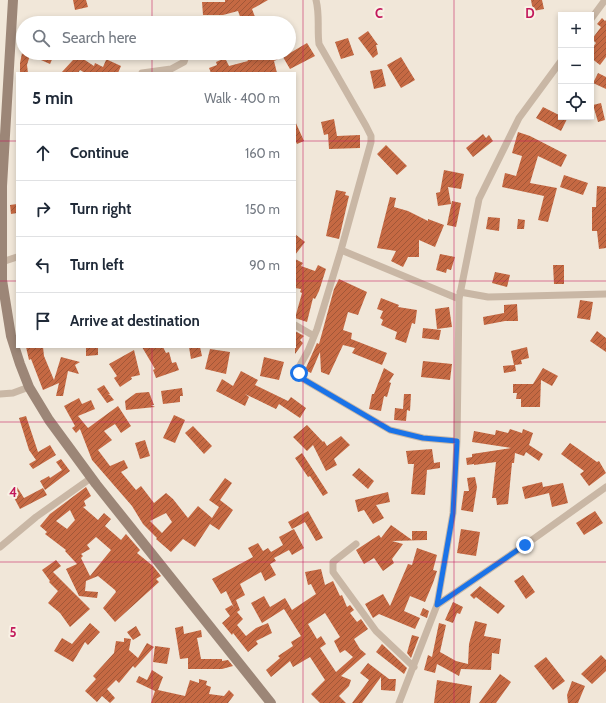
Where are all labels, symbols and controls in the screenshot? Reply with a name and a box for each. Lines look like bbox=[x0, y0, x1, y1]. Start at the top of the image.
text: C bbox=[375, 5, 383, 21]
text: D bbox=[525, 5, 535, 21]
map controls bbox=[558, 12, 594, 120]
button: + bbox=[558, 12, 594, 48]
search box bbox=[16, 16, 296, 60]
icon: search bbox=[30, 27, 52, 49]
text: Search here bbox=[62, 29, 137, 47]
button: − bbox=[558, 48, 594, 84]
button: locate bbox=[558, 84, 594, 120]
text: 5 min bbox=[32, 88, 73, 108]
text: Walk · 400 m bbox=[204, 90, 280, 106]
icon: ahead bbox=[32, 142, 54, 164]
text: Continue bbox=[70, 144, 129, 162]
text: 160 m bbox=[245, 145, 280, 161]
icon: right bbox=[32, 198, 54, 220]
text: Turn right bbox=[70, 200, 131, 218]
text: 150 m bbox=[245, 201, 280, 217]
icon: left bbox=[32, 254, 54, 276]
text: Turn left bbox=[70, 256, 124, 274]
text: 90 m bbox=[249, 257, 280, 273]
icon: arrive bbox=[32, 310, 54, 332]
text: Arrive at destination bbox=[70, 312, 200, 330]
route start bbox=[290, 364, 308, 382]
text: 4 bbox=[9, 484, 17, 500]
route end bbox=[516, 536, 534, 554]
text: 5 bbox=[10, 624, 17, 640]

